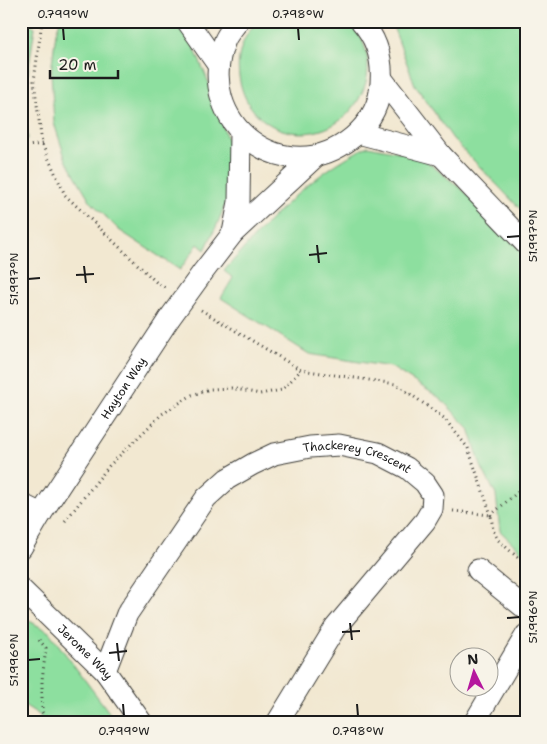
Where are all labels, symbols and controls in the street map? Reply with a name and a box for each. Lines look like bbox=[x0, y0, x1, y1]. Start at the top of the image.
text: 0.799°W bbox=[37, 6, 89, 22]
text: 0.798°W bbox=[272, 6, 324, 22]
scale bar bbox=[50, 48, 118, 80]
text: 20 m bbox=[58, 55, 97, 75]
text: 51.997°N bbox=[525, 210, 541, 262]
text: 51.997°N bbox=[6, 253, 22, 305]
street label: Hayton Way bbox=[97, 354, 150, 422]
street label: Thackerey Crescent bbox=[302, 437, 415, 477]
text: 51.996°N bbox=[525, 590, 541, 644]
street label: Jerome Way bbox=[54, 621, 117, 683]
text: 51.996°N bbox=[6, 633, 22, 687]
north arrow bbox=[450, 646, 500, 696]
text: N bbox=[467, 650, 479, 668]
text: 0.799°W bbox=[98, 723, 150, 739]
text: 0.798°W bbox=[332, 723, 384, 739]

